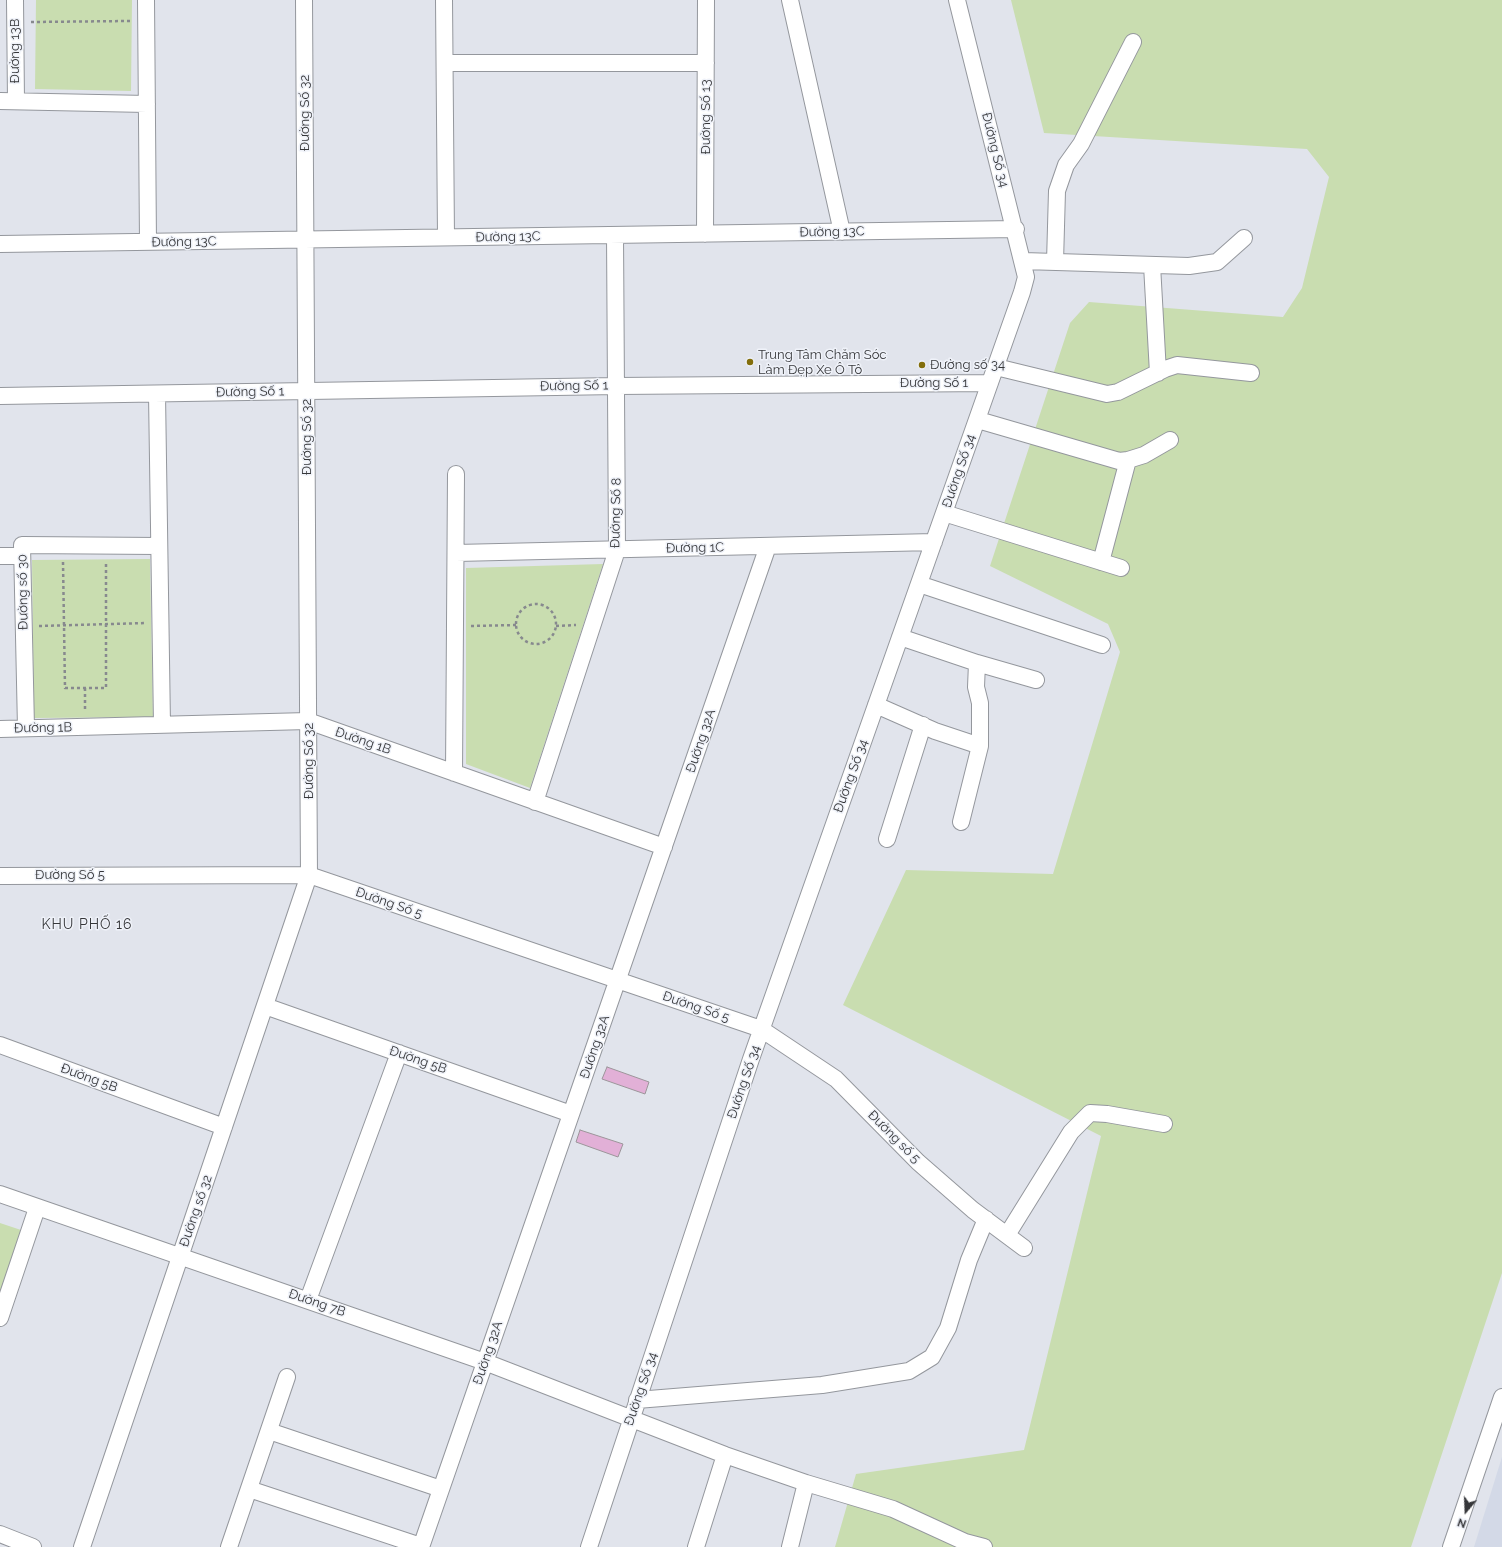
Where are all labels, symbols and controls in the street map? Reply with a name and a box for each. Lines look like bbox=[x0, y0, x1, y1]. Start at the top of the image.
street label: Đường 13B bbox=[7, 19, 23, 83]
street label: Đường Số 32 bbox=[297, 75, 313, 151]
street label: Đường Số 13 bbox=[698, 79, 714, 155]
street label: Đường Số 34 bbox=[978, 111, 1012, 189]
street label: Đường 13C bbox=[799, 224, 865, 240]
street label: Đường 13C bbox=[475, 229, 541, 245]
street label: Đường 13C bbox=[151, 234, 217, 250]
place label: Trung Tâm Chăm Sóc Làm Đẹp Xe Ô Tô bbox=[758, 347, 887, 378]
marker: Trung Tâm Chăm Sóc Làm Đẹp Xe Ô Tô bbox=[745, 357, 755, 367]
place label: Đường số 34 bbox=[930, 357, 1005, 373]
marker: Đường số 34 bbox=[917, 360, 927, 370]
street label: Đường Số 1 bbox=[900, 375, 968, 391]
street label: Đường Số 1 bbox=[540, 378, 608, 394]
street label: Đường Số 1 bbox=[216, 384, 284, 400]
street label: Đường Số 32 bbox=[299, 399, 315, 475]
street label: Đường Số 34 bbox=[939, 432, 979, 510]
street label: Đường Số 8 bbox=[608, 478, 624, 548]
street label: Đường 1C bbox=[666, 540, 724, 556]
street label: Đường số 30 bbox=[15, 554, 31, 630]
street label: Đường 32A bbox=[683, 707, 719, 775]
street label: Đường 1B bbox=[14, 720, 72, 736]
street label: Đường Số 32 bbox=[301, 723, 317, 799]
street label: Đường 1B bbox=[333, 724, 393, 758]
street label: Đường Số 34 bbox=[831, 737, 871, 815]
street label: Đường Số 5 bbox=[35, 867, 105, 883]
street label: Đường Số 5 bbox=[353, 884, 425, 922]
district label: KHU PHỐ 16 bbox=[41, 917, 133, 933]
street label: Đường Số 5 bbox=[660, 988, 732, 1026]
street label: Đường 32A bbox=[577, 1013, 613, 1081]
street label: Đường 5B bbox=[387, 1043, 449, 1077]
street label: Đường Số 34 bbox=[724, 1043, 764, 1121]
street label: Đường 5B bbox=[58, 1060, 120, 1096]
street label: Đường số 5 bbox=[864, 1107, 924, 1167]
street label: Đường số 32 bbox=[176, 1173, 216, 1249]
street label: Đường 7B bbox=[286, 1286, 348, 1320]
street label: Đường 32A bbox=[470, 1319, 506, 1387]
street label: Đường Số 34 bbox=[621, 1350, 661, 1428]
north arrow bbox=[1446, 1491, 1486, 1531]
text: N bbox=[1456, 1515, 1468, 1530]

